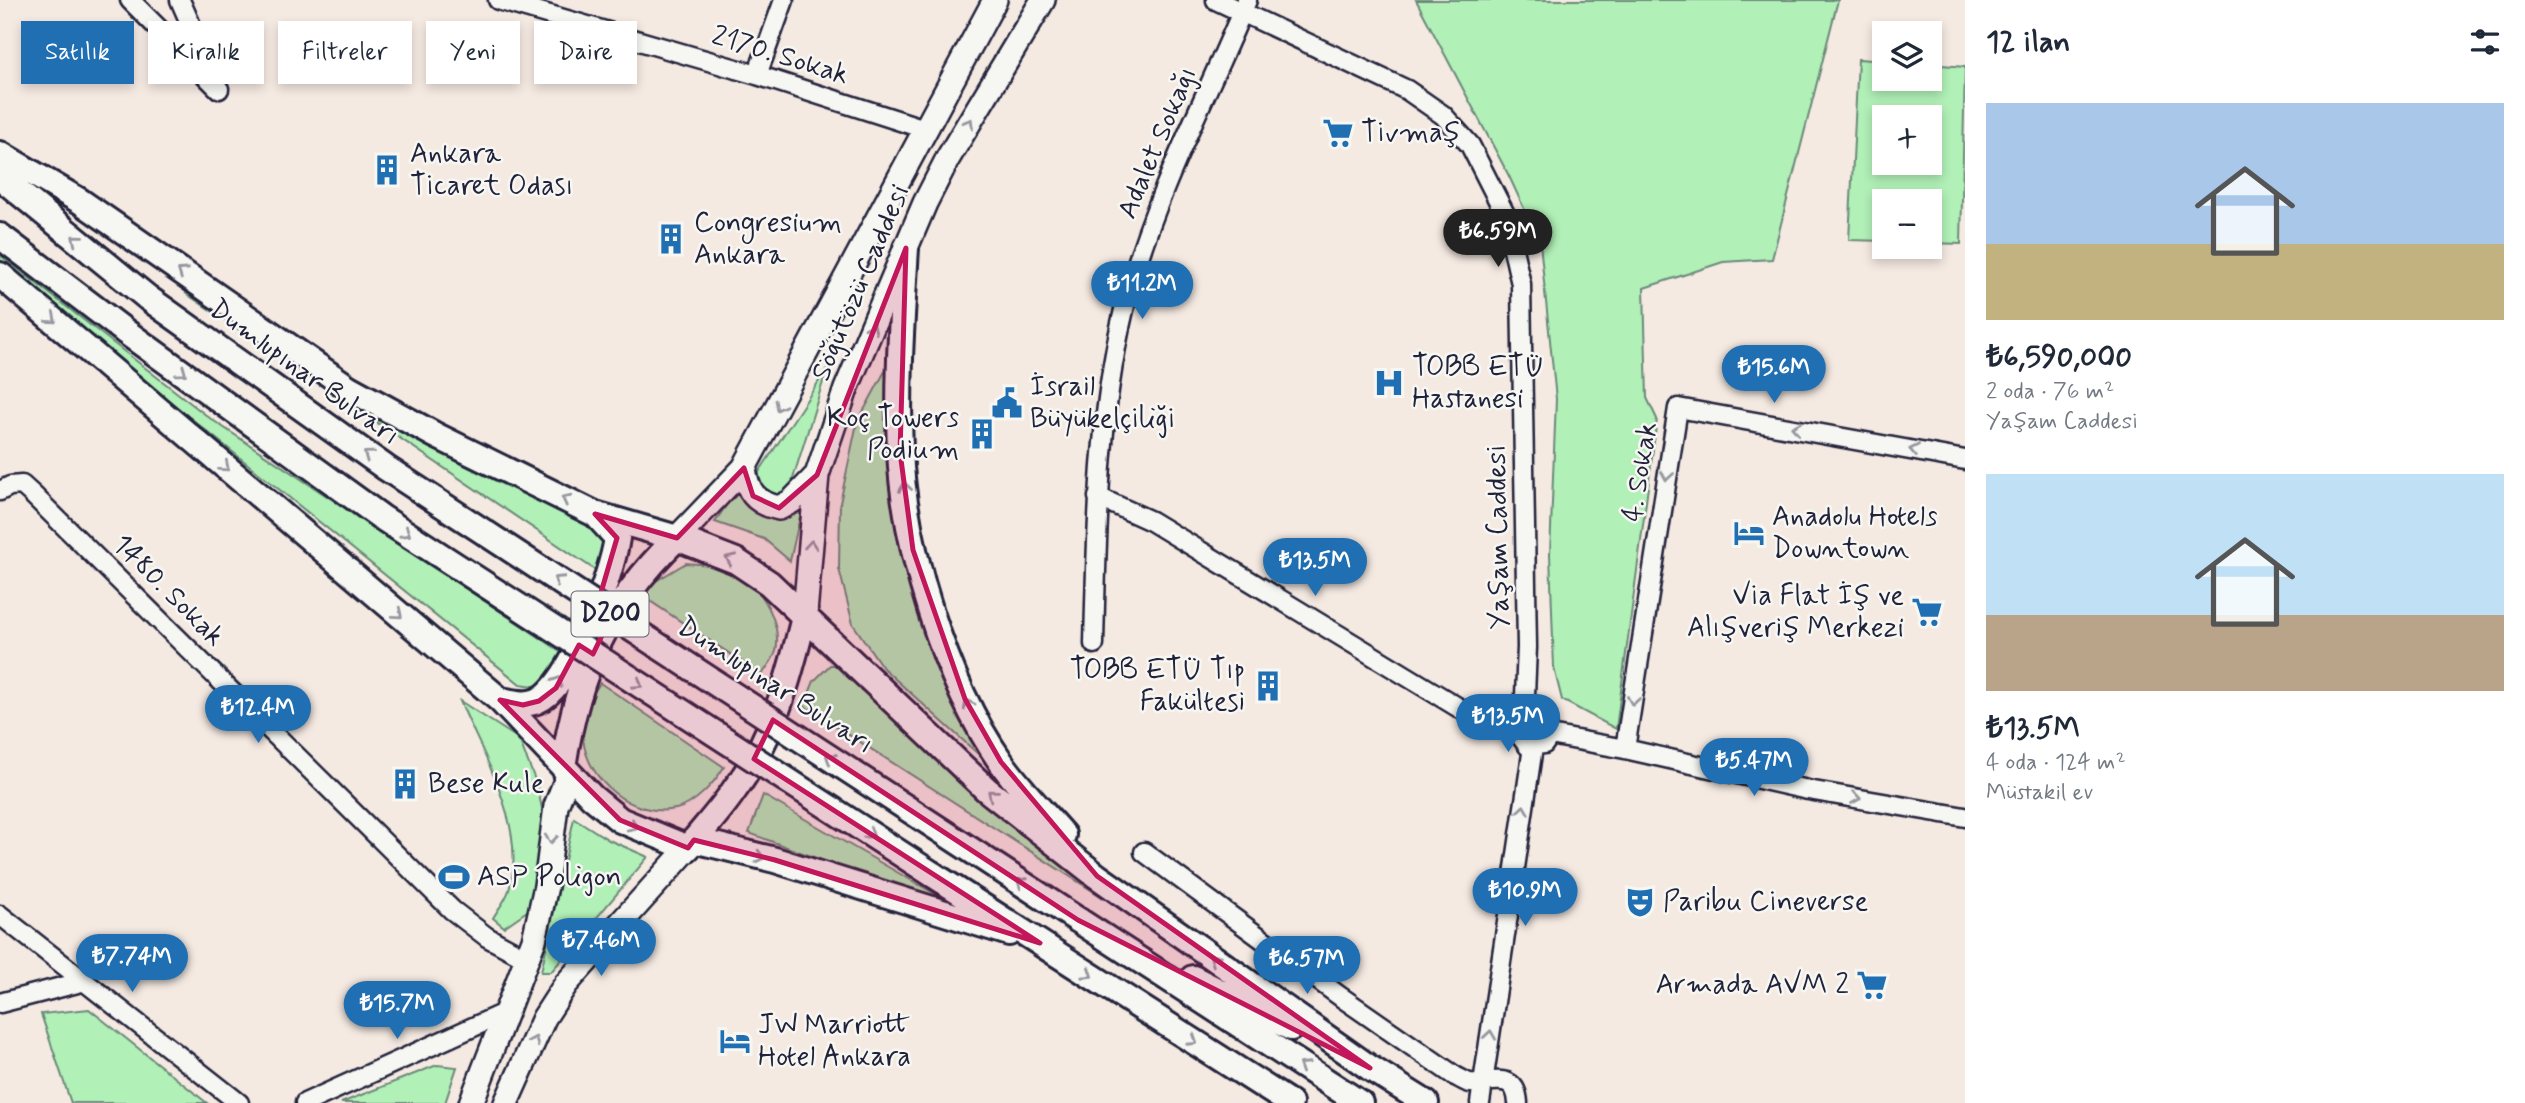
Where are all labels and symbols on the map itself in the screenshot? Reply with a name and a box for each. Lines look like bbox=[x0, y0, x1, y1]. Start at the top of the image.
street label: 2170. Sokak bbox=[707, 18, 853, 94]
street label: Adalet Sokağı bbox=[1109, 62, 1207, 224]
place label: Tivmaş bbox=[1361, 115, 1460, 152]
supermarket icon: Tivmaş bbox=[1321, 116, 1355, 150]
one-way arrow bbox=[961, 117, 974, 130]
place label: Ankara Ticaret Odası bbox=[410, 136, 573, 205]
building icon: Ankara Ticaret Odası bbox=[370, 153, 404, 187]
street label: Söğütözü Caddesi bbox=[803, 179, 919, 387]
place label: Congresium Ankara bbox=[694, 205, 842, 274]
pin: ₺6.59M bbox=[1441, 210, 1555, 269]
building icon: Congresium Ankara bbox=[654, 222, 688, 256]
one-way arrow bbox=[72, 235, 84, 248]
pin: ₺11.2M bbox=[1085, 262, 1199, 321]
one-way arrow bbox=[177, 268, 190, 280]
street label: Dumlupınar Bulvarı bbox=[201, 291, 407, 455]
one-way arrow bbox=[44, 311, 57, 323]
one-way arrow bbox=[864, 323, 878, 335]
pin: ₺15.6M bbox=[1717, 346, 1831, 405]
place label: TOBB ETÜ Hastanesi bbox=[1412, 349, 1544, 418]
one-way arrow bbox=[174, 364, 186, 376]
hospital icon: TOBB ETÜ Hastanesi bbox=[1372, 366, 1406, 400]
place label: İsrail Büyükelçiliği bbox=[1030, 369, 1175, 438]
public building icon: İsrail Büyükelçiliği bbox=[990, 386, 1024, 420]
one-way arrow bbox=[774, 399, 787, 411]
place label: Koç Towers Podium bbox=[827, 400, 959, 469]
building icon: Koç Towers Podium bbox=[965, 417, 999, 451]
street label: 4. Sokak bbox=[1615, 419, 1667, 525]
one-way arrow bbox=[1790, 421, 1802, 436]
one-way arrow bbox=[1908, 443, 1920, 458]
street label: Yaşam Caddesi bbox=[1479, 444, 1519, 630]
one-way arrow bbox=[363, 451, 376, 463]
one-way arrow bbox=[217, 459, 230, 471]
one-way arrow bbox=[1660, 470, 1675, 482]
one-way arrow bbox=[897, 481, 912, 493]
one-way arrow bbox=[561, 494, 574, 508]
place label: Anadolu Hotels Downtown bbox=[1772, 499, 1938, 568]
hotel icon: Anadolu Hotels Downtown bbox=[1732, 516, 1766, 550]
one-way arrow bbox=[398, 525, 411, 538]
street label: 1480. Sokak bbox=[104, 527, 232, 655]
pin: ₺13.5M bbox=[1258, 538, 1372, 598]
one-way arrow bbox=[803, 540, 818, 551]
one-way arrow bbox=[725, 553, 737, 567]
one-way arrow bbox=[553, 576, 566, 588]
place label: Via Flat İş ve Alışveriş Merkezi bbox=[1687, 578, 1904, 647]
road number: D200 bbox=[572, 592, 648, 636]
supermarket icon: Via Flat İş ve Alışveriş Merkezi bbox=[1910, 595, 1944, 629]
one-way arrow bbox=[391, 606, 403, 619]
street label: Dumlupınar Bulvarı bbox=[670, 609, 880, 763]
place label: TOBB ETÜ Tıp Fakültesi bbox=[1070, 652, 1245, 721]
building icon: TOBB ETÜ Tıp Fakültesi bbox=[1251, 669, 1285, 703]
one-way arrow bbox=[630, 675, 643, 688]
one-way arrow bbox=[550, 676, 563, 689]
pin: ₺12.4M bbox=[201, 686, 315, 745]
pin: ₺13.5M bbox=[1451, 694, 1565, 754]
one-way arrow bbox=[1626, 695, 1641, 706]
one-way arrow bbox=[963, 699, 977, 712]
pin: ₺5.47M bbox=[1697, 738, 1811, 798]
one-way arrow bbox=[825, 753, 838, 766]
place label: Bese Kule bbox=[428, 766, 545, 803]
building icon: Bese Kule bbox=[388, 767, 422, 801]
one-way arrow bbox=[988, 789, 1000, 802]
one-way arrow bbox=[1850, 790, 1862, 805]
one-way arrow bbox=[1515, 805, 1530, 816]
one-way arrow bbox=[626, 818, 638, 832]
one-way arrow bbox=[862, 826, 875, 838]
one-way arrow bbox=[544, 833, 559, 845]
one-way arrow bbox=[754, 849, 766, 863]
place label: ASP Poligon bbox=[477, 859, 621, 896]
sports icon: ASP Poligon bbox=[437, 860, 471, 894]
pin: ₺10.9M bbox=[1468, 869, 1582, 928]
one-way arrow bbox=[1016, 878, 1029, 891]
place label: Paribu Cineverse bbox=[1663, 884, 1868, 921]
theatre icon: Paribu Cineverse bbox=[1623, 885, 1657, 919]
pin: ₺7.46M bbox=[544, 918, 658, 978]
pin: ₺7.74M bbox=[75, 934, 189, 994]
pin: ₺6.57M bbox=[1250, 936, 1364, 996]
one-way arrow bbox=[1209, 954, 1222, 967]
one-way arrow bbox=[1080, 965, 1093, 978]
place label: Armada AVM 2 bbox=[1656, 967, 1849, 1004]
supermarket icon: Armada AVM 2 bbox=[1855, 968, 1889, 1002]
pin: ₺15.7M bbox=[340, 982, 454, 1041]
place label: JW Marriott Hotel Ankara bbox=[758, 1007, 911, 1076]
hotel icon: JW Marriott Hotel Ankara bbox=[718, 1024, 752, 1058]
one-way arrow bbox=[1482, 1030, 1497, 1041]
one-way arrow bbox=[1186, 1033, 1199, 1046]
one-way arrow bbox=[526, 1035, 540, 1048]
one-way arrow bbox=[1297, 1061, 1310, 1074]

